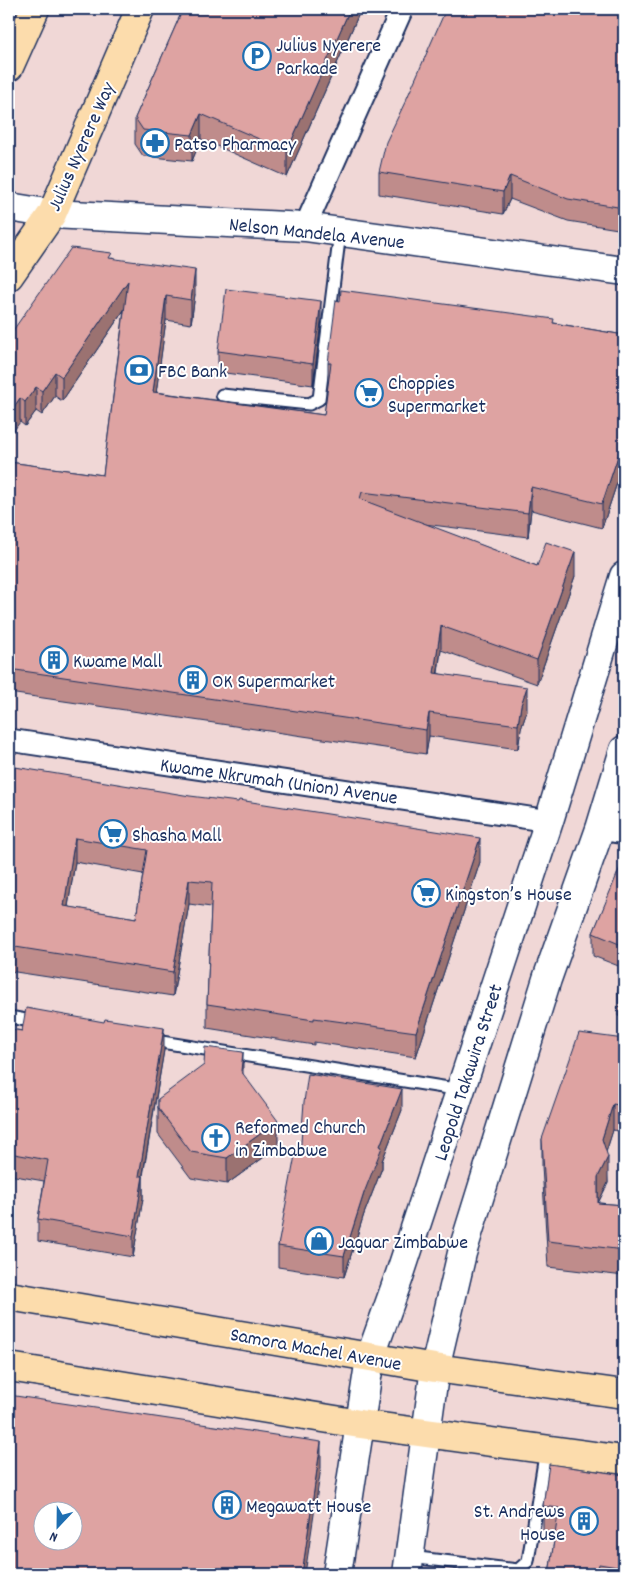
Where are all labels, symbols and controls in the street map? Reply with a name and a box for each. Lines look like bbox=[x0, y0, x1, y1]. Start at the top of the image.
place label: Julius Nyerere Parkade bbox=[276, 33, 381, 84]
parking icon: Julius Nyerere Parkade bbox=[242, 41, 272, 71]
street label: Julius Nyerere Way bbox=[42, 77, 124, 216]
pharmacy icon: Patso Pharmacy bbox=[140, 128, 170, 158]
place label: Patso Pharmacy bbox=[174, 132, 297, 160]
street label: Nelson Mandela Avenue bbox=[227, 212, 406, 258]
bank icon: FBC Bank bbox=[124, 355, 154, 385]
place label: FBC Bank bbox=[158, 359, 227, 387]
place label: Choppies Supermarket bbox=[388, 371, 486, 422]
supermarket icon: Choppies Supermarket bbox=[354, 378, 384, 408]
building icon: Kwame Mall bbox=[39, 645, 69, 675]
place label: Kwame Mall bbox=[73, 649, 162, 677]
building icon: OK Supermarket bbox=[178, 665, 208, 695]
place label: OK Supermarket bbox=[212, 669, 335, 697]
street label: Kwame Nkrumah (Union) Avenue bbox=[158, 752, 399, 814]
supermarket icon: Shasha Mall bbox=[98, 819, 128, 849]
place label: Shasha Mall bbox=[132, 823, 222, 851]
supermarket icon: Kingston’s House bbox=[411, 878, 441, 908]
place label: Kingston’s House bbox=[445, 882, 572, 910]
street label: Leopold Takawira Street bbox=[428, 981, 512, 1165]
place label: Reformed Church in Zimbabwe bbox=[235, 1115, 366, 1166]
church icon: Reformed Church in Zimbabwe bbox=[201, 1123, 231, 1153]
shop icon: Jaguar Zimbabwe bbox=[304, 1226, 334, 1256]
place label: Jaguar Zimbabwe bbox=[338, 1230, 468, 1258]
street label: Samora Machel Avenue bbox=[228, 1322, 403, 1380]
building icon: Megawatt House bbox=[212, 1490, 242, 1520]
place label: Megawatt House bbox=[246, 1494, 371, 1522]
place label: St. Andrews House bbox=[474, 1499, 565, 1550]
north arrow bbox=[32, 1500, 82, 1550]
building icon: St. Andrews House bbox=[569, 1506, 599, 1536]
text: N bbox=[47, 1526, 61, 1547]

